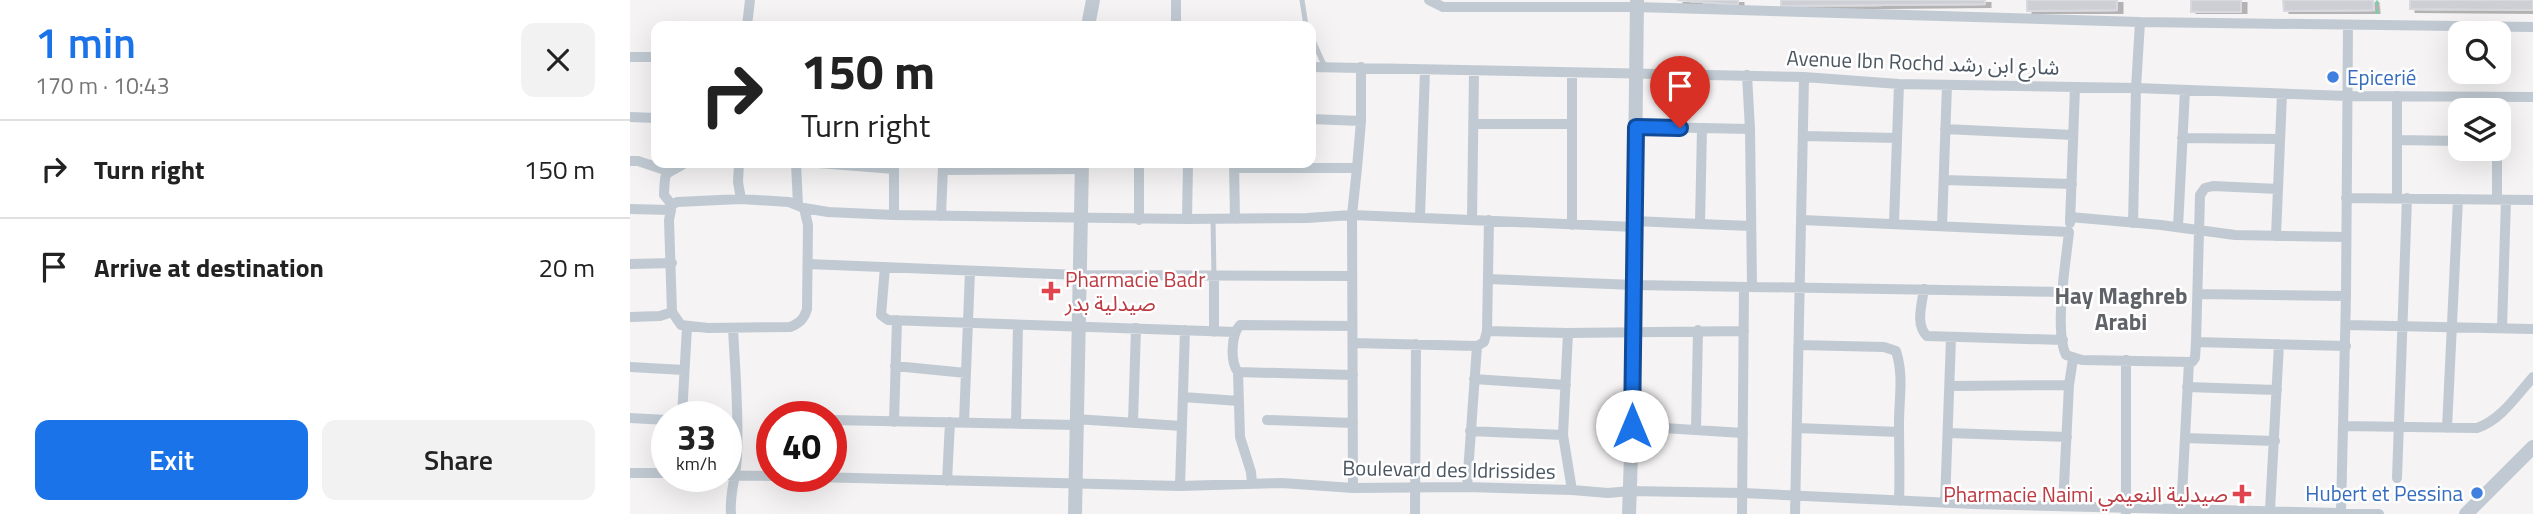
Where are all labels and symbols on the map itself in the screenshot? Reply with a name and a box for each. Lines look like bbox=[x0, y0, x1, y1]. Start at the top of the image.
street label: Avenue Ibn Rochd شارع ابن رشد bbox=[1786, 41, 2060, 83]
pin bbox=[1650, 56, 1710, 128]
place label: Epicerié bbox=[2347, 61, 2416, 93]
marker: Epicerié bbox=[2325, 69, 2341, 85]
place label: Pharmacie Badr صيدلية بدر bbox=[1064, 263, 1205, 319]
district label: Hay Maghreb Arabi bbox=[2054, 278, 2188, 339]
marker: Pharmacie Badr صيدلية بدر bbox=[1043, 283, 1059, 299]
position arrow bbox=[1595, 389, 1669, 463]
speed limit sign: 40 bbox=[756, 401, 847, 492]
street label: Boulevard des Idrissides bbox=[1342, 451, 1556, 487]
place label: Hubert et Pessina bbox=[2305, 477, 2463, 509]
place label: Pharmacie Naimi صيدلية النعيمي bbox=[1943, 478, 2228, 511]
marker: Hubert et Pessina bbox=[2469, 485, 2485, 501]
marker: Pharmacie Naimi صيدلية النعيمي bbox=[2234, 486, 2250, 502]

